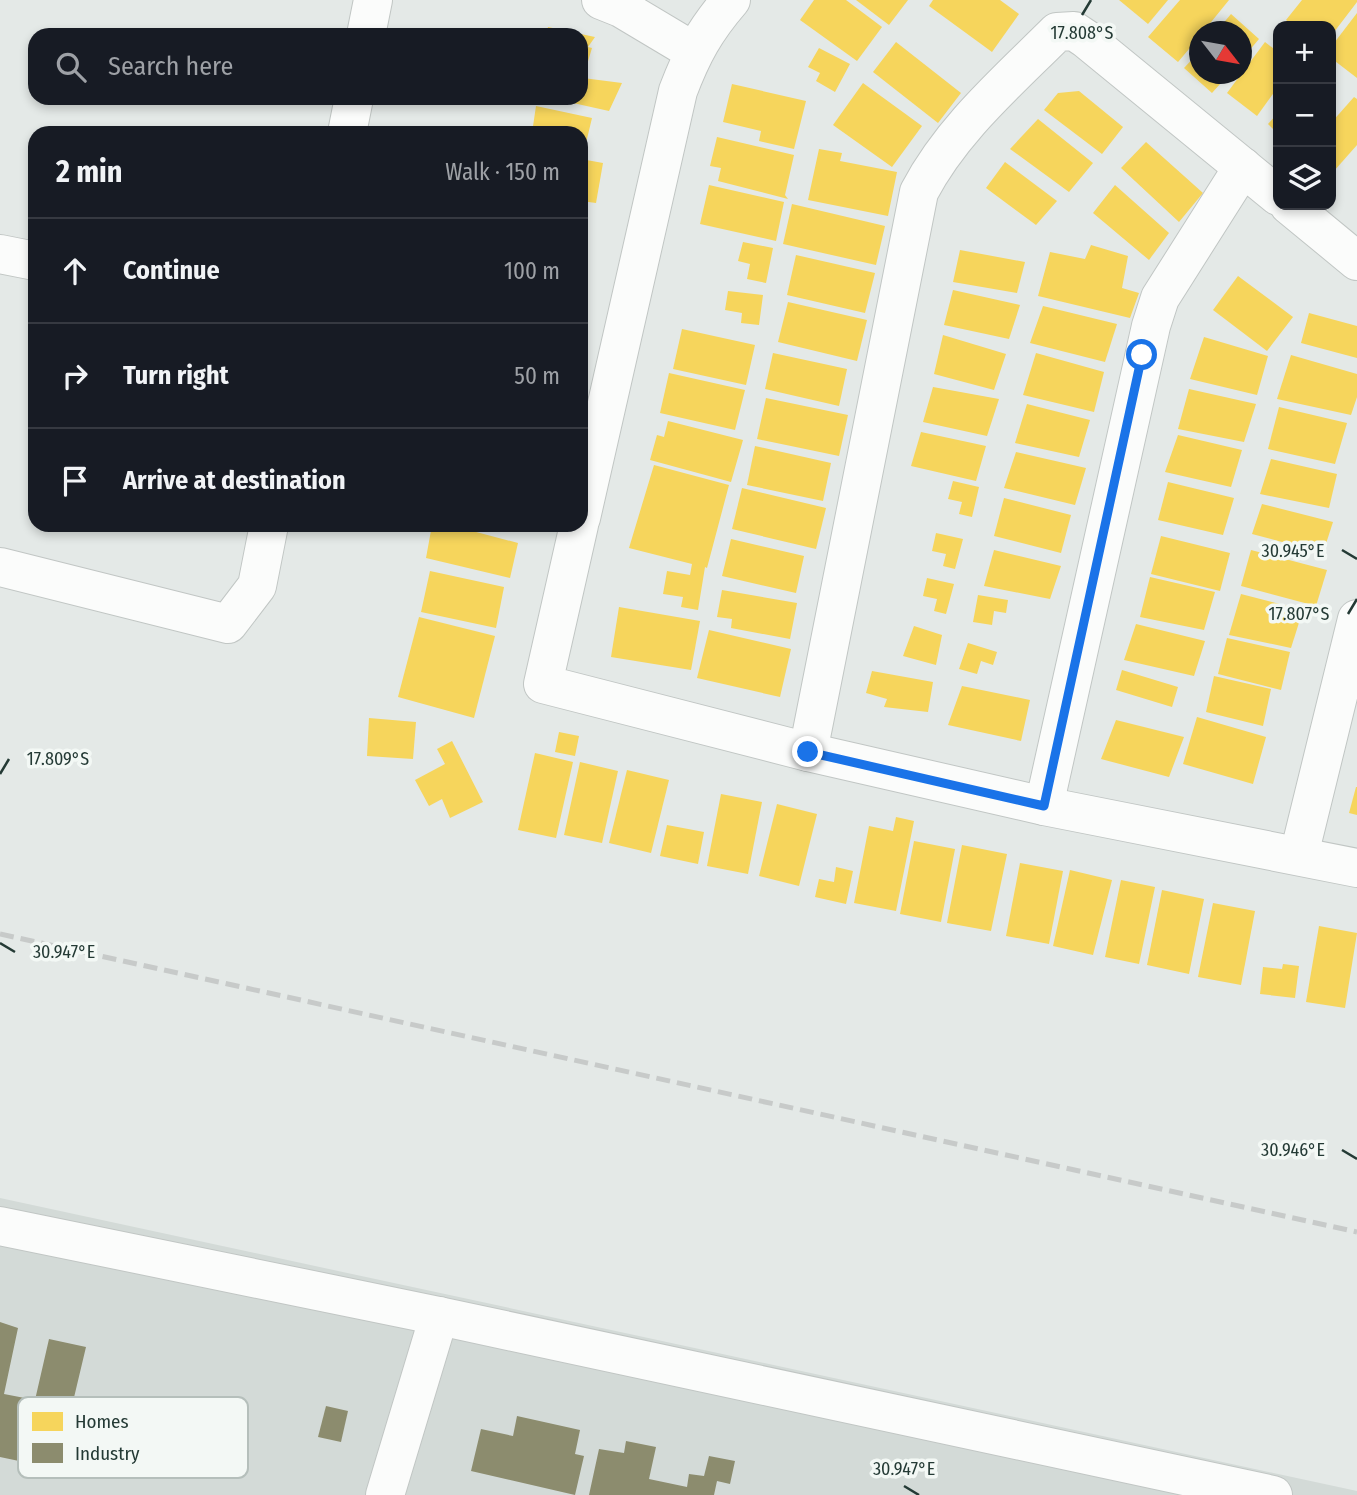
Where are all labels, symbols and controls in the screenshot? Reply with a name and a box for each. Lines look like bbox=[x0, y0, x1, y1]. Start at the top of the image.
north arrow bbox=[1189, 21, 1252, 84]
map controls bbox=[1273, 21, 1336, 210]
button: + bbox=[1273, 21, 1336, 84]
text: 17.808°S bbox=[1051, 22, 1114, 44]
search box bbox=[28, 28, 588, 105]
icon: search bbox=[52, 48, 90, 86]
text: Search here bbox=[108, 51, 233, 82]
button: − bbox=[1273, 84, 1336, 147]
button: layers bbox=[1273, 147, 1336, 210]
text: 2 min bbox=[56, 154, 123, 190]
text: Walk · 150 m bbox=[445, 158, 560, 186]
icon: ahead bbox=[56, 252, 94, 290]
text: Continue bbox=[123, 255, 220, 286]
text: 100 m bbox=[504, 257, 560, 285]
route start bbox=[1126, 339, 1157, 370]
icon: right bbox=[56, 357, 94, 395]
text: Turn right bbox=[123, 360, 229, 391]
text: 50 m bbox=[514, 362, 560, 390]
icon: arrive bbox=[56, 462, 94, 500]
text: Arrive at destination bbox=[123, 465, 346, 496]
text: 30.945°E bbox=[1262, 540, 1324, 562]
text: 17.807°S bbox=[1268, 603, 1330, 625]
route end bbox=[792, 736, 823, 767]
text: 17.809°S bbox=[27, 748, 89, 770]
text: 30.947°E bbox=[33, 941, 95, 963]
text: 30.946°E bbox=[1261, 1139, 1325, 1161]
legend bbox=[18, 1397, 248, 1478]
text: Homes bbox=[75, 1410, 129, 1433]
text: Industry bbox=[75, 1442, 140, 1465]
text: 30.947°E bbox=[873, 1458, 935, 1480]

